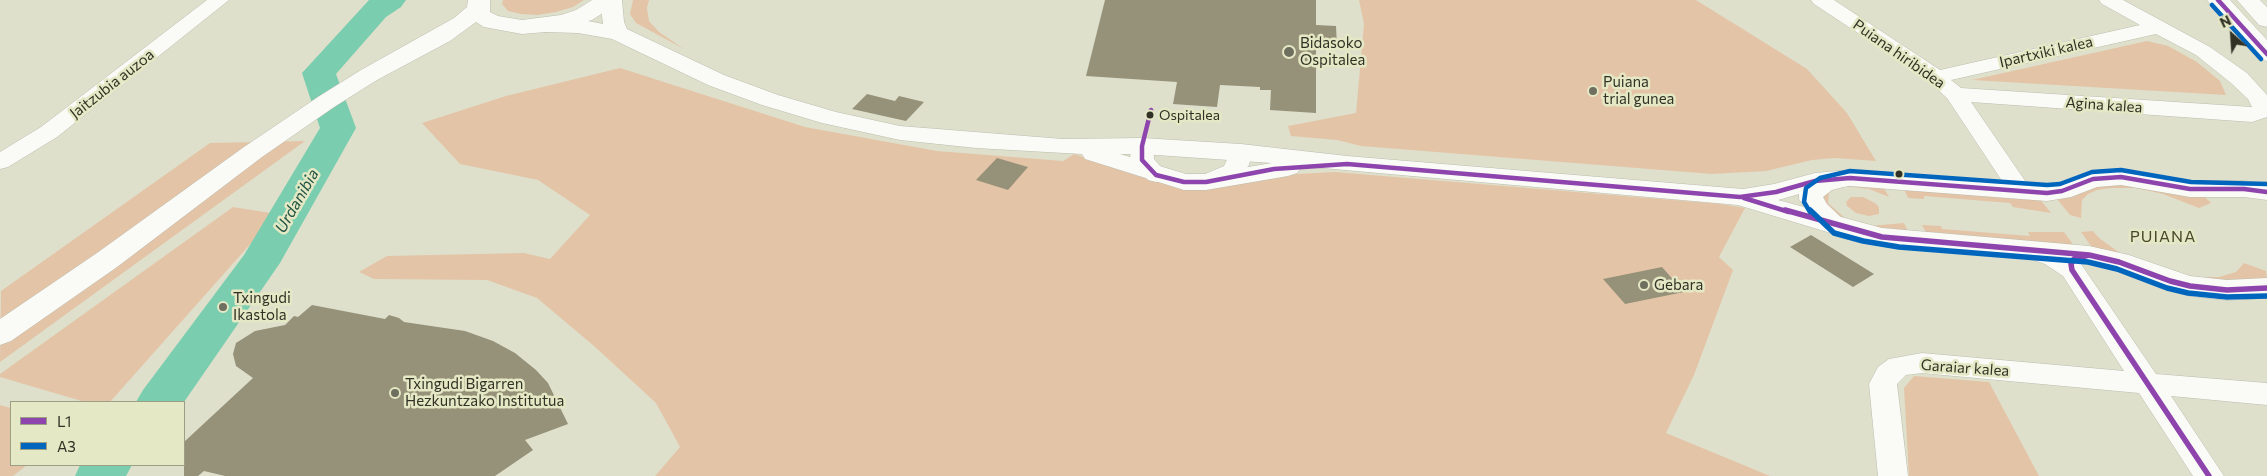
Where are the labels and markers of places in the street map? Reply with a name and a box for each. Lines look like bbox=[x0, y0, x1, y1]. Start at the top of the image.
place label: Bidasoko Ospitalea bbox=[1300, 34, 1365, 69]
marker: Bidasoko Ospitalea bbox=[1282, 45, 1296, 59]
place label: Puiana trial gunea bbox=[1603, 73, 1674, 108]
marker: Puiana trial gunea bbox=[1587, 85, 1599, 97]
place label: Ospitalea bbox=[1159, 107, 1220, 123]
marker: Ospitalea bbox=[1145, 110, 1155, 120]
unlabelled marker bbox=[1894, 169, 1904, 179]
place label: Gebara bbox=[1654, 276, 1703, 294]
marker: Gebara bbox=[1638, 279, 1650, 291]
place label: Txingudi Ikastola bbox=[233, 289, 291, 324]
marker: Txingudi Ikastola bbox=[217, 301, 229, 313]
place label: Txingudi Bigarren Hezkuntzako Institutua bbox=[405, 375, 564, 410]
marker: Txingudi Bigarren Hezkuntzako Institutua bbox=[389, 387, 401, 399]

